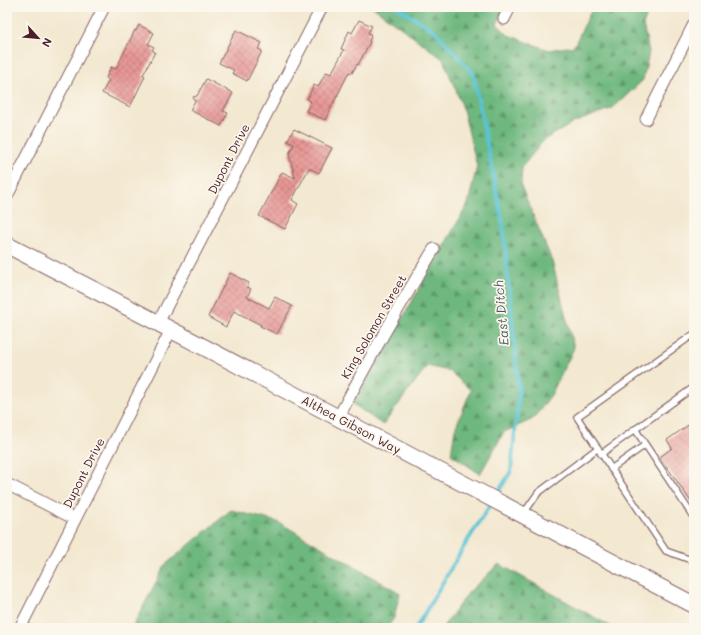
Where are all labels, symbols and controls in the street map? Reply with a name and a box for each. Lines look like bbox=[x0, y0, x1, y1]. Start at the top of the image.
north arrow bbox=[18, 18, 58, 58]
text: N bbox=[39, 36, 56, 50]
street label: Dupont Drive bbox=[204, 121, 253, 196]
street label: King Solomon Street bbox=[337, 271, 410, 382]
water label: East Ditch bbox=[489, 280, 512, 346]
street label: Althea Gibson Way bbox=[299, 391, 404, 457]
street label: Dupont Drive bbox=[59, 435, 108, 510]

